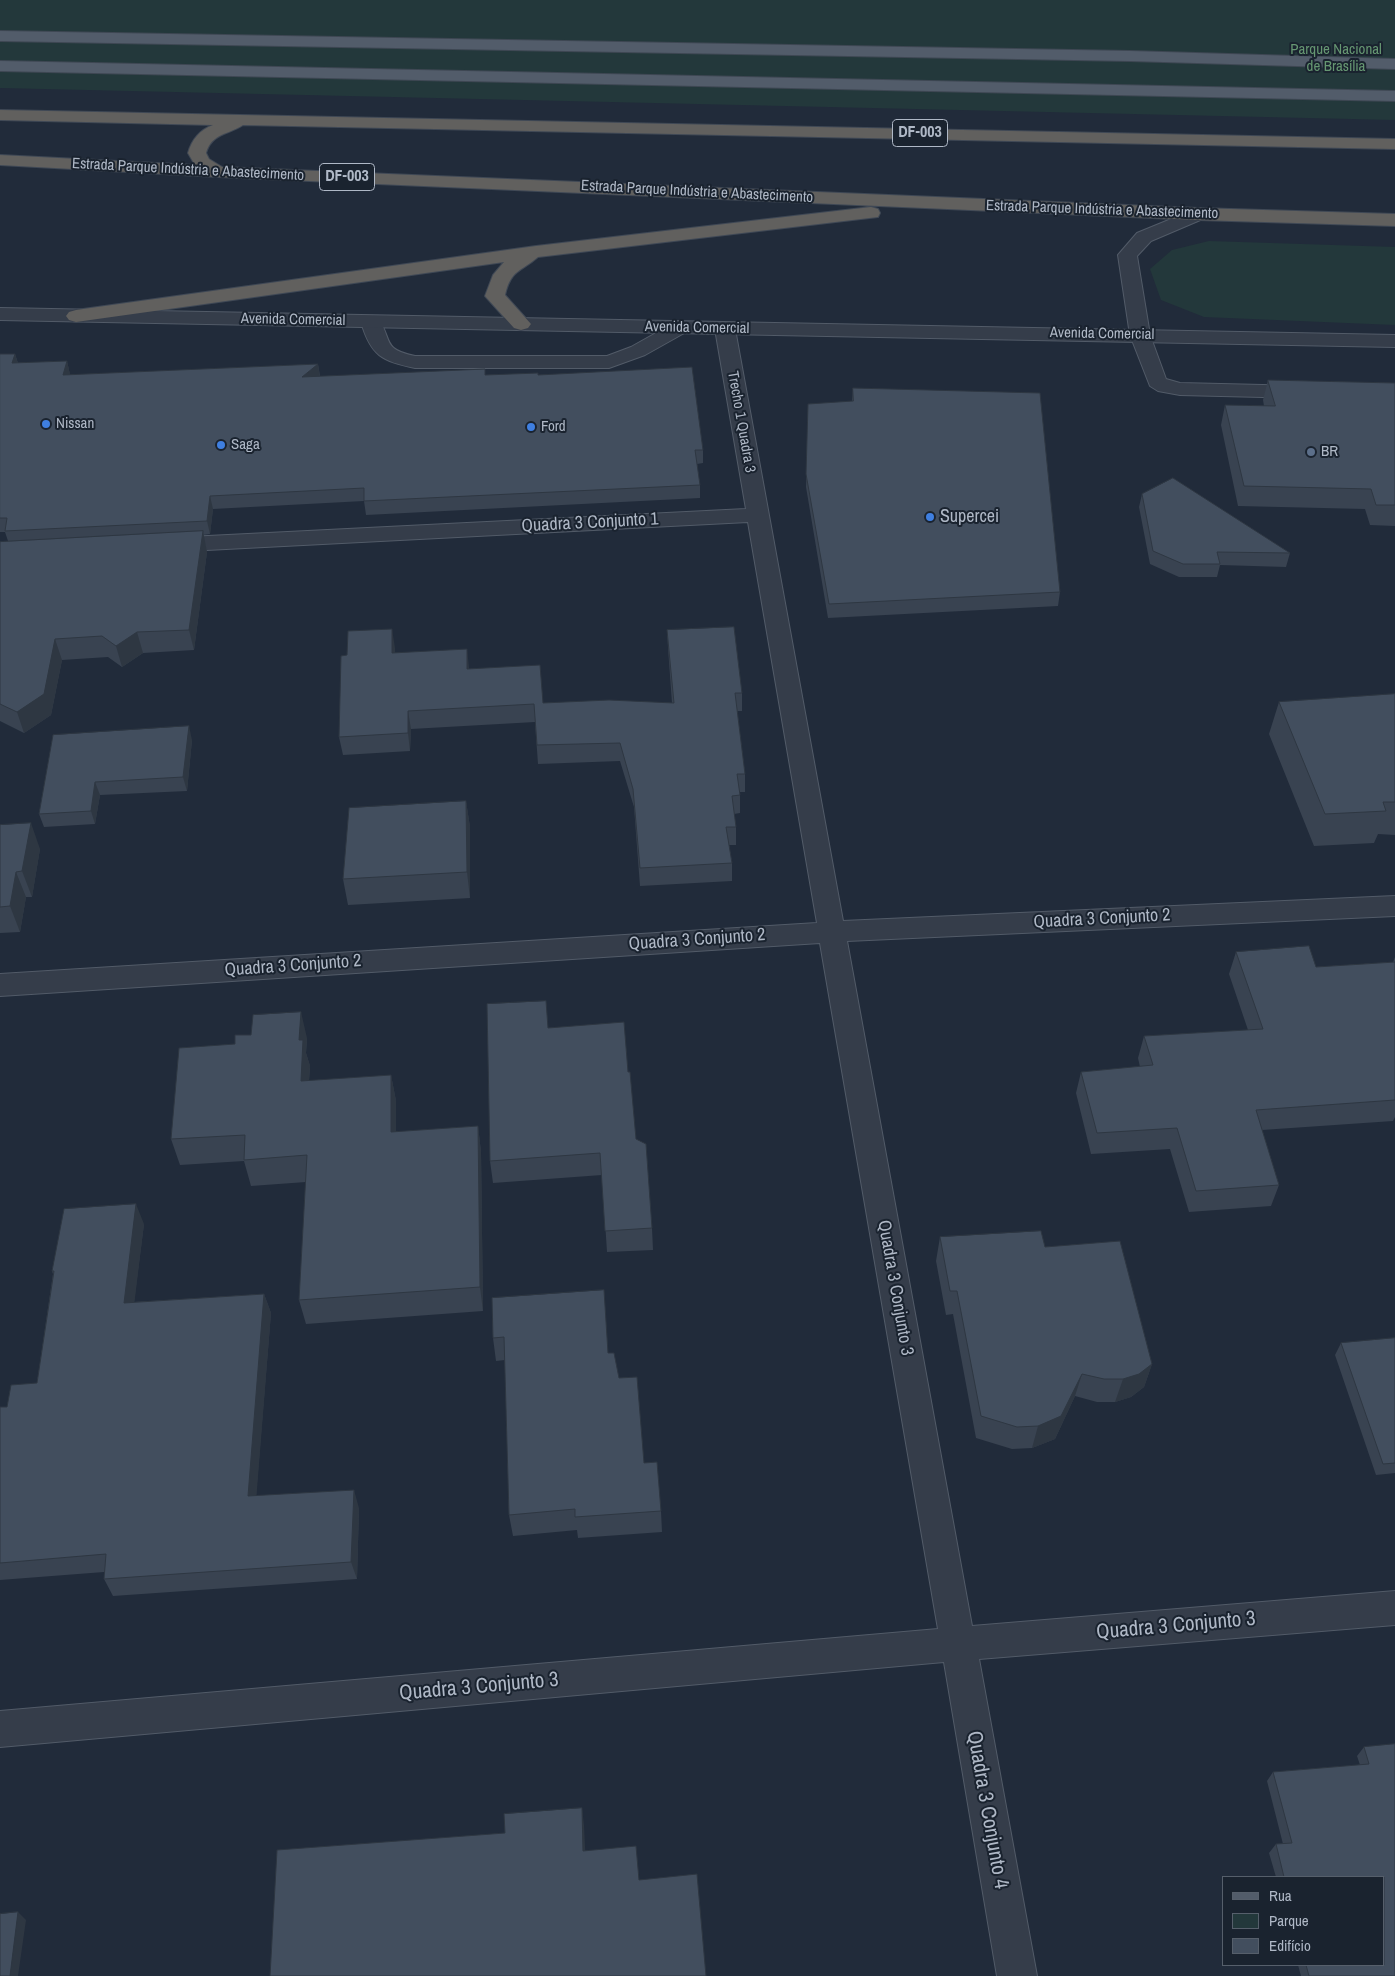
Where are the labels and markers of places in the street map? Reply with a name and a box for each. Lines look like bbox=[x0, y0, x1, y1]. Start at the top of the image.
place label: Nissan bbox=[56, 415, 94, 433]
marker: Nissan bbox=[40, 418, 52, 430]
place label: Ford bbox=[541, 418, 566, 436]
marker: Ford bbox=[525, 421, 537, 433]
place label: Saga bbox=[231, 436, 260, 454]
marker: Saga bbox=[215, 439, 227, 451]
place label: BR bbox=[1321, 443, 1338, 461]
marker: BR bbox=[1305, 446, 1317, 458]
place label: Supercei bbox=[940, 506, 999, 528]
marker: Supercei bbox=[924, 511, 936, 523]

